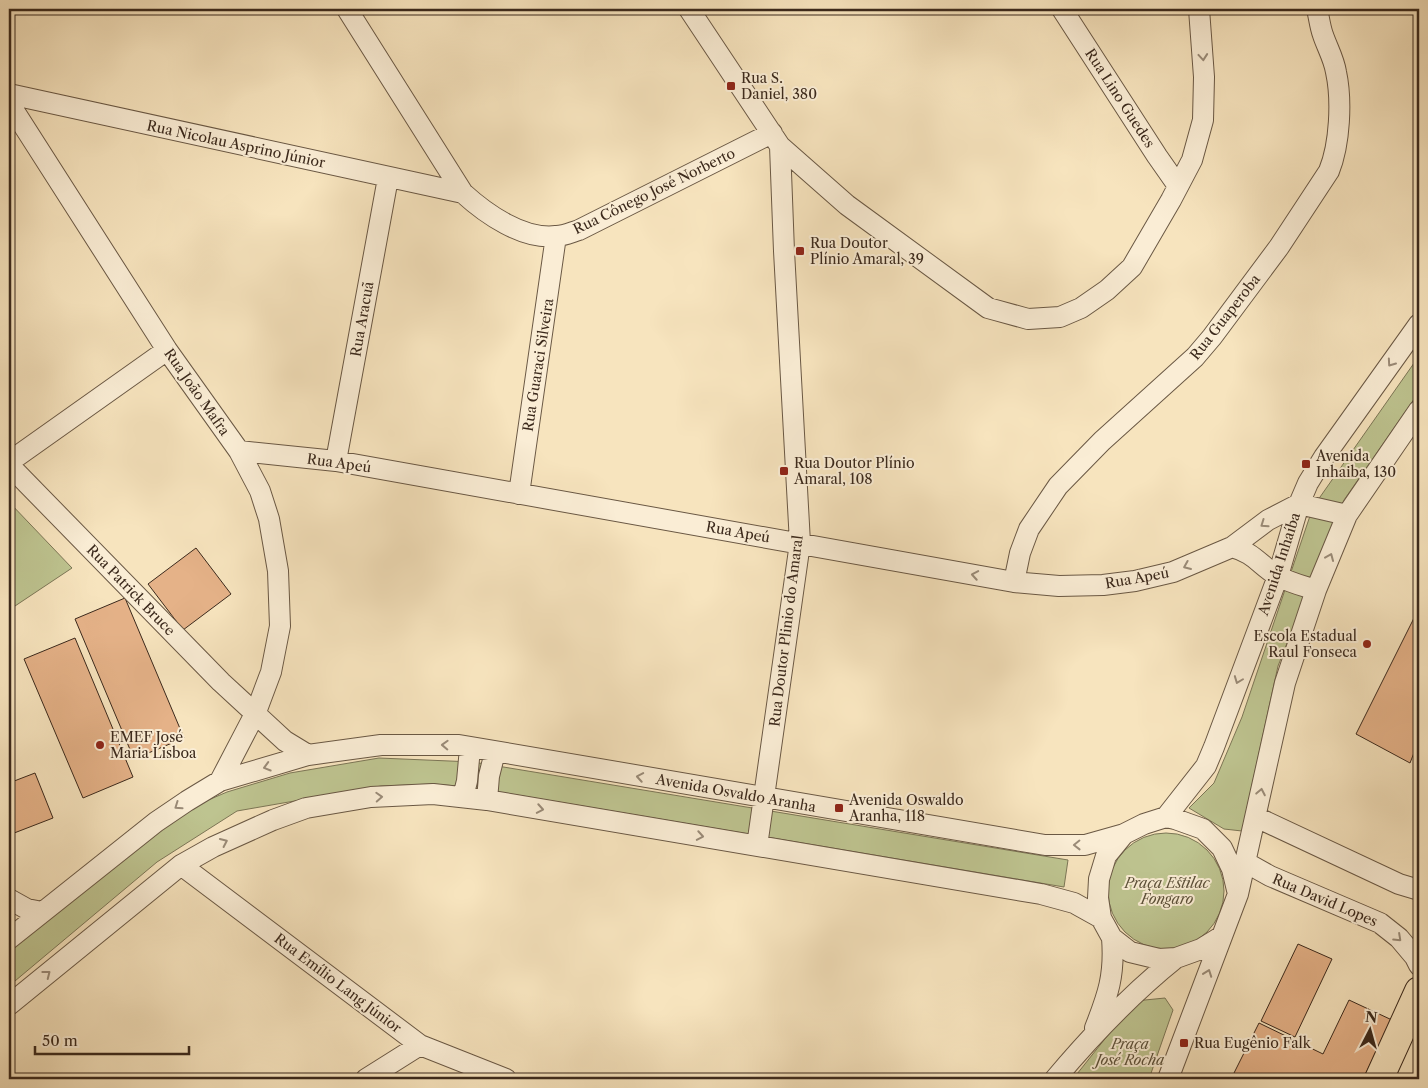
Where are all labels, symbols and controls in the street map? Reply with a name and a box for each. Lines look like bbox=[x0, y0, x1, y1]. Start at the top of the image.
street label: Rua Lino Guedes bbox=[1081, 45, 1159, 151]
one-way arrow bbox=[1197, 54, 1208, 62]
place label: Rua S. Daniel, 380 bbox=[741, 69, 817, 103]
marker: Rua S. Daniel, 380 bbox=[725, 80, 737, 92]
street label: Rua Nicolau Asprino Júnior bbox=[145, 116, 327, 172]
street label: Rua Cônego José Norberto bbox=[570, 144, 738, 238]
place label: Rua Doutor Plínio Amaral, 39 bbox=[810, 234, 924, 268]
marker: Rua Doutor Plínio Amaral, 39 bbox=[794, 245, 806, 257]
street label: Rua Guaperoba bbox=[1186, 270, 1264, 363]
street label: Rua Aracuã bbox=[347, 279, 378, 358]
street label: Rua Guaraci Silveira bbox=[519, 296, 558, 433]
street label: Rua João Mafra bbox=[160, 345, 234, 440]
one-way arrow bbox=[1388, 358, 1397, 367]
place label: Avenida Inhaiba, 130 bbox=[1315, 447, 1396, 481]
street label: Rua Apeú bbox=[306, 450, 373, 476]
place label: Rua Doutor Plínio Amaral, 108 bbox=[793, 454, 915, 488]
marker: Avenida Inhaiba, 130 bbox=[1300, 458, 1312, 470]
marker: Rua Doutor Plínio Amaral, 108 bbox=[778, 465, 790, 477]
street label: Avenida Inhaíba bbox=[1254, 510, 1304, 619]
street label: Rua Apeú bbox=[705, 518, 772, 547]
one-way arrow bbox=[1261, 518, 1270, 526]
street label: Rua Doutor Plinio do Amaral bbox=[765, 534, 807, 728]
street label: Rua Patrick Bruce bbox=[83, 541, 179, 639]
one-way arrow bbox=[1323, 553, 1334, 562]
one-way arrow bbox=[1183, 560, 1192, 571]
street label: Rua Apeú bbox=[1104, 563, 1171, 592]
one-way arrow bbox=[971, 571, 980, 581]
place label: Escola Estadual Raul Fonseca bbox=[1254, 627, 1358, 661]
marker: Escola Estadual Raul Fonseca bbox=[1361, 638, 1373, 650]
one-way arrow bbox=[1234, 676, 1244, 684]
place label: EMEF José Maria Lisboa bbox=[110, 728, 197, 762]
marker: EMEF José Maria Lisboa bbox=[94, 739, 106, 751]
one-way arrow bbox=[441, 740, 448, 750]
one-way arrow bbox=[264, 761, 272, 771]
street label: Avenida Osvaldo Aranha bbox=[654, 770, 818, 816]
one-way arrow bbox=[635, 772, 644, 782]
one-way arrow bbox=[1255, 788, 1265, 796]
one-way arrow bbox=[375, 791, 383, 802]
place label: Avenida Oswaldo Aranha, 118 bbox=[848, 791, 964, 825]
one-way arrow bbox=[175, 800, 184, 809]
marker: Avenida Oswaldo Aranha, 118 bbox=[833, 802, 845, 814]
one-way arrow bbox=[536, 804, 544, 814]
one-way arrow bbox=[696, 831, 705, 841]
one-way arrow bbox=[219, 837, 228, 848]
one-way arrow bbox=[1072, 840, 1080, 850]
street label: Rua David Lopes bbox=[1270, 870, 1380, 930]
park label: Praça Estilac Fongaro bbox=[1123, 874, 1210, 908]
street label: Rua Emílio Lang Júnior bbox=[271, 929, 405, 1037]
one-way arrow bbox=[1392, 932, 1401, 941]
one-way arrow bbox=[1202, 969, 1212, 978]
one-way arrow bbox=[41, 972, 50, 980]
north arrow bbox=[1346, 1006, 1396, 1056]
text: N bbox=[1364, 1007, 1378, 1027]
scale bar bbox=[35, 1023, 189, 1055]
text: 50 m bbox=[42, 1031, 78, 1050]
place label: Rua Eugênio Falk bbox=[1194, 1034, 1312, 1052]
park label: Praça José Rocha bbox=[1092, 1035, 1165, 1069]
marker: Rua Eugênio Falk bbox=[1178, 1037, 1190, 1049]

